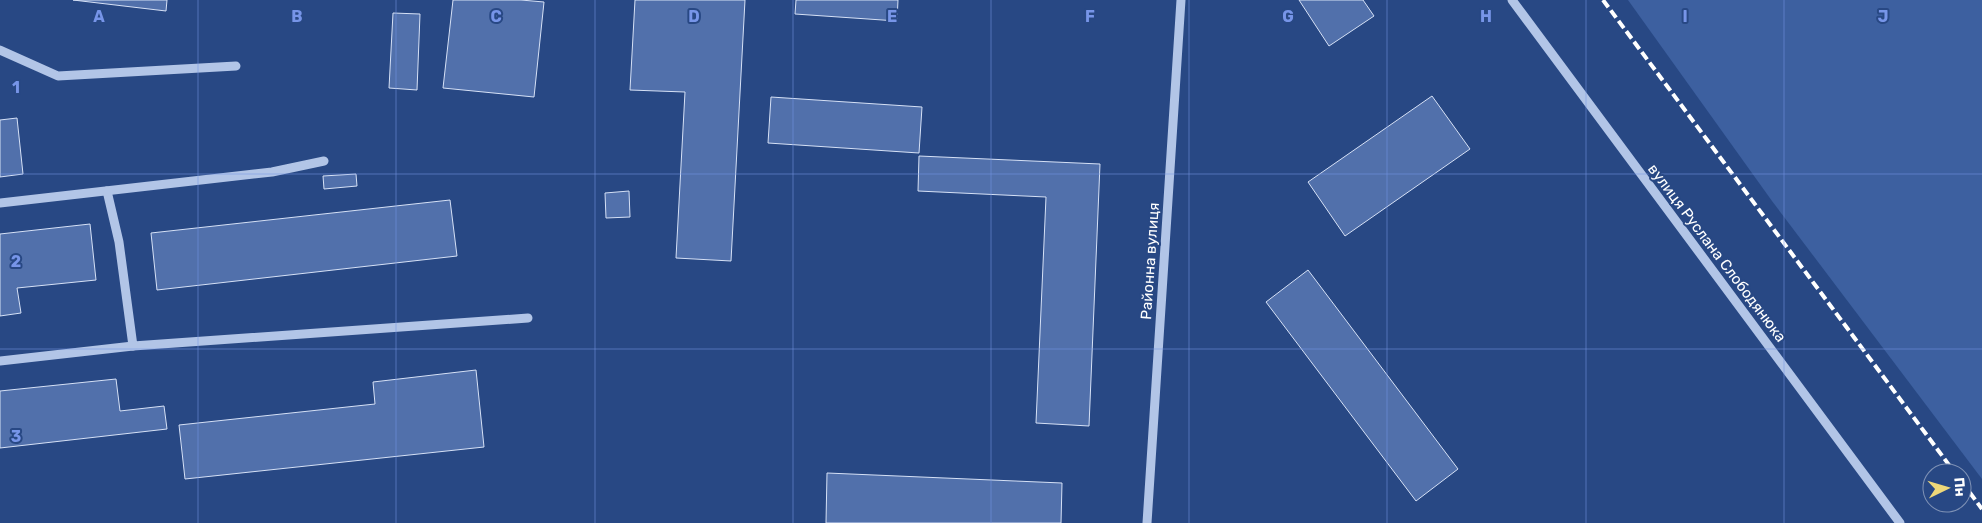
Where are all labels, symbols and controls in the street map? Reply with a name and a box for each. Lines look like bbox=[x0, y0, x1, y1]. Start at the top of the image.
text: A bbox=[93, 7, 105, 26]
text: B bbox=[291, 7, 303, 26]
text: C bbox=[490, 7, 502, 26]
text: D bbox=[688, 7, 700, 26]
text: E bbox=[887, 7, 897, 26]
text: F bbox=[1085, 7, 1095, 26]
text: G bbox=[1282, 7, 1294, 26]
text: H bbox=[1480, 7, 1492, 26]
text: I bbox=[1682, 7, 1688, 26]
text: J bbox=[1878, 7, 1888, 26]
text: 1 bbox=[12, 78, 20, 97]
street label: вулиця Руслана Слободянюка bbox=[1644, 160, 1790, 346]
street label: Районна вулиця bbox=[1137, 202, 1163, 320]
text: 2 bbox=[11, 252, 21, 271]
text: 3 bbox=[11, 427, 21, 446]
north arrow bbox=[1922, 463, 1972, 513]
text: Пн bbox=[1950, 477, 1969, 497]

